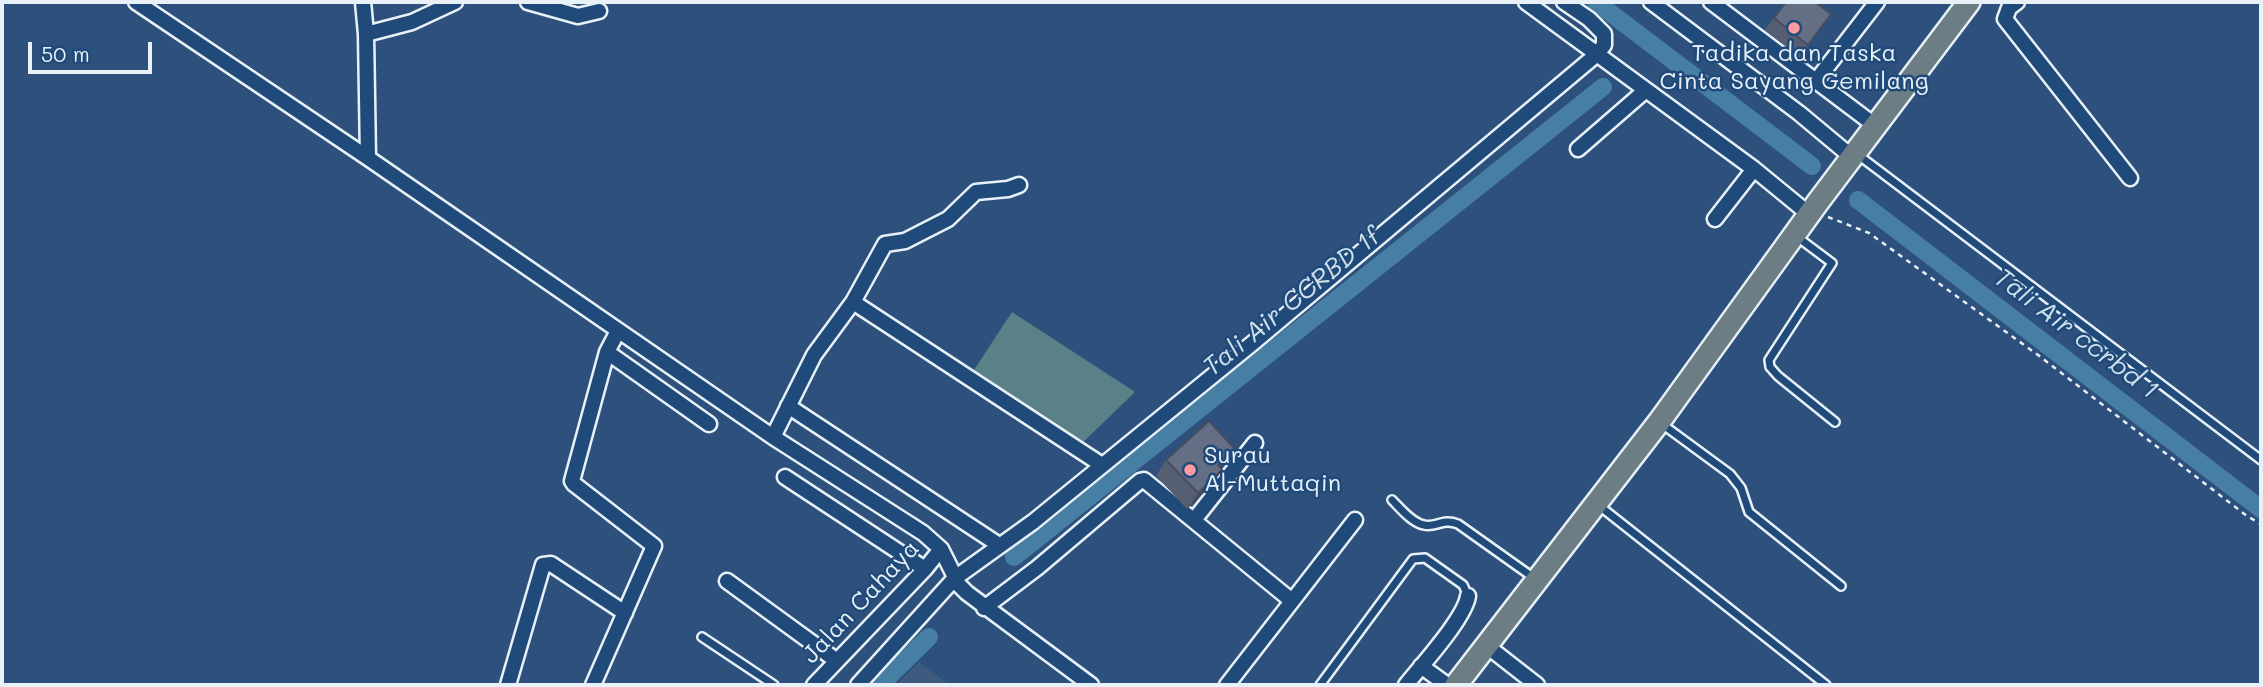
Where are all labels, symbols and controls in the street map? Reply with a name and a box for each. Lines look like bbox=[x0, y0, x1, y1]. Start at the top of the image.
marker: Tadika dan Taska Cinta Sayang Gemilang bbox=[1786, 20, 1802, 36]
scale bar bbox=[32, 28, 156, 72]
text: 50 m bbox=[41, 40, 90, 67]
place label: Tadika dan Taska Cinta Sayang Gemilang bbox=[1659, 40, 1929, 96]
water label: Tali Air CCRBD 1f bbox=[1197, 221, 1387, 383]
water label: Tali Air ccrbd 1 bbox=[1988, 262, 2164, 406]
place label: Surau Al-Muttaqin bbox=[1204, 442, 1341, 498]
marker: Surau Al-Muttaqin bbox=[1182, 462, 1198, 478]
street label: Jalan Cahaya bbox=[797, 534, 925, 670]

